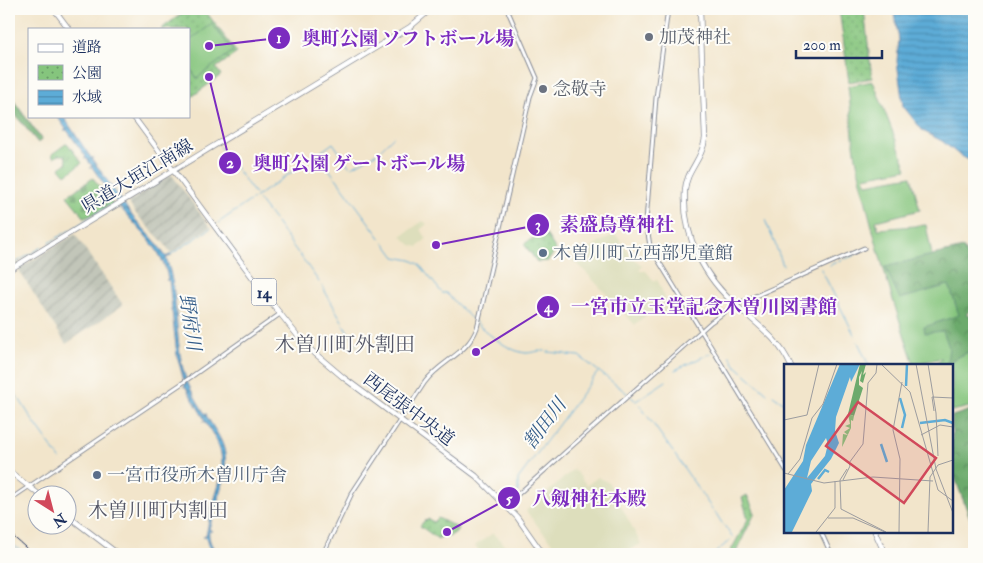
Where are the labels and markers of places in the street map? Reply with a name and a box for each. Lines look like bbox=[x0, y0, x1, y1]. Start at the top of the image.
callout: 奥町公園 ソフトボール場 bbox=[266, 21, 524, 55]
place label: 加茂神社 bbox=[659, 26, 731, 49]
marker: 加茂神社 bbox=[643, 31, 655, 43]
place label: 念敬寺 bbox=[553, 78, 607, 101]
marker: 念敬寺 bbox=[537, 83, 549, 95]
callout: 奥町公園 ゲートボール場 bbox=[217, 146, 475, 180]
callout: 素盛鳥尊神社 bbox=[525, 208, 684, 242]
place label: 木曽川町立西部児童館 bbox=[553, 242, 733, 265]
marker: 木曽川町立西部児童館 bbox=[537, 247, 549, 259]
callout: 一宮市立玉堂記念木曽川図書館 bbox=[536, 290, 847, 324]
place label: 一宮市役所木曽川庁舎 bbox=[107, 464, 287, 487]
marker: 一宮市役所木曽川庁舎 bbox=[91, 469, 103, 481]
callout: 八剱神社本殿 bbox=[497, 481, 656, 515]

